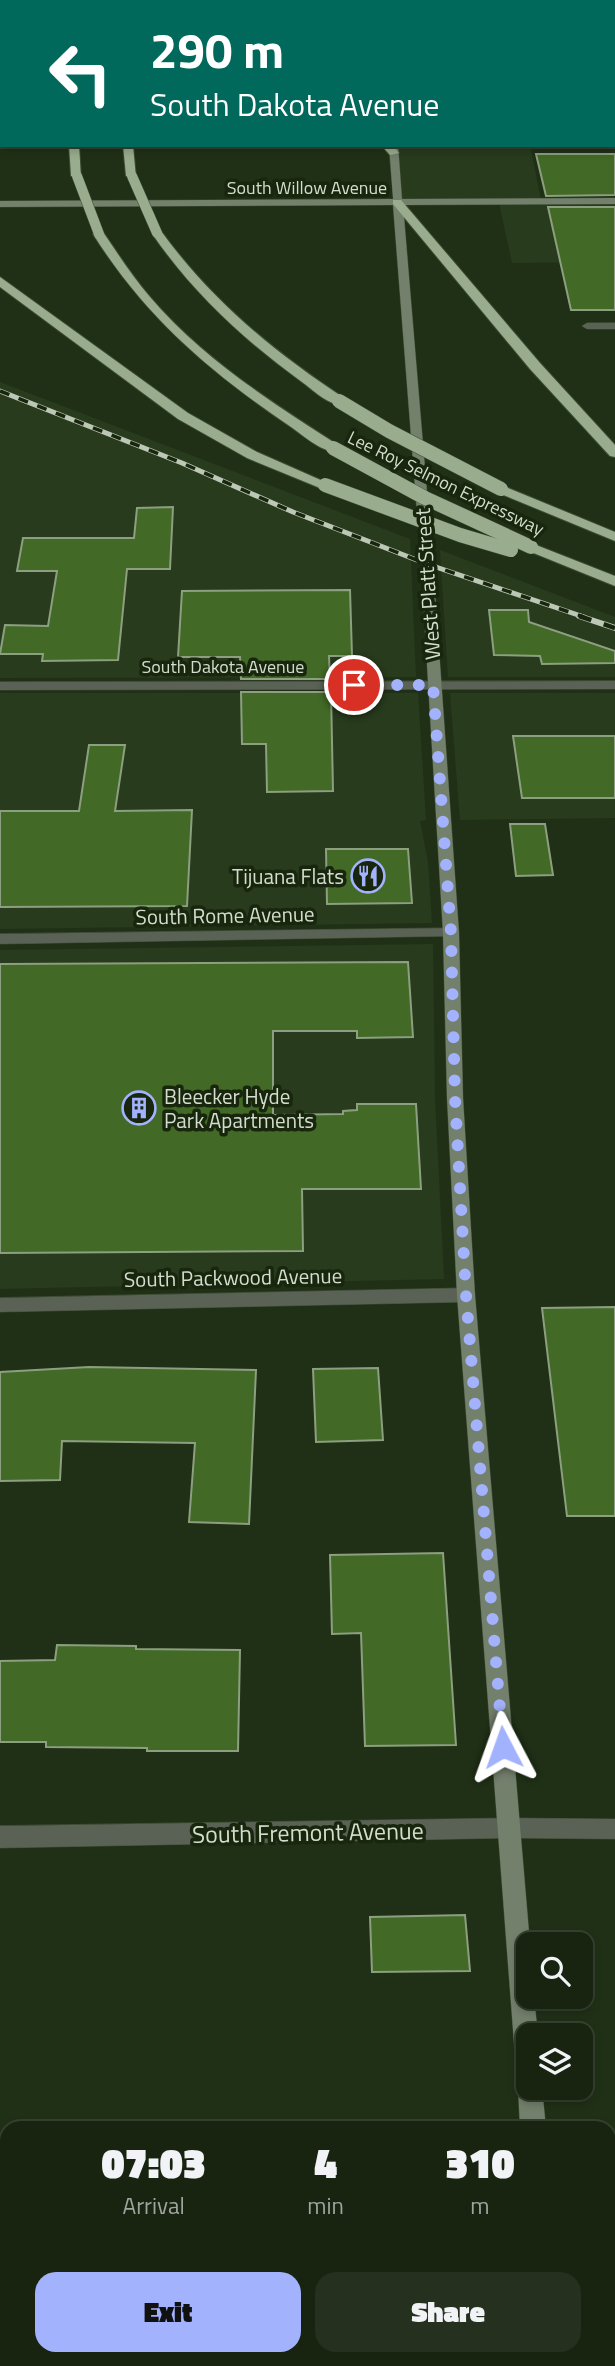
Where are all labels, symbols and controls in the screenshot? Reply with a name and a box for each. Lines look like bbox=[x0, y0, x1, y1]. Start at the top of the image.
text: 290 m bbox=[150, 12, 284, 87]
icon: left bbox=[35, 28, 126, 119]
text: South Dakota Avenue bbox=[150, 80, 439, 128]
street label: South Willow Avenue bbox=[227, 174, 387, 201]
street label: Lee Roy Selmon Expressway bbox=[343, 424, 549, 542]
street label: West Platt Street bbox=[406, 507, 448, 661]
street label: South Dakota Avenue bbox=[142, 653, 304, 680]
pin bbox=[324, 655, 384, 715]
icon: arrive bbox=[335, 666, 373, 704]
restaurant icon: Tijuana Flats bbox=[349, 857, 387, 895]
place label: Tijuana Flats bbox=[232, 860, 344, 892]
street label: South Rome Avenue bbox=[135, 897, 315, 933]
place label: Bleecker Hyde Park Apartments bbox=[164, 1080, 314, 1136]
building icon: Bleecker Hyde Park Apartments bbox=[120, 1089, 158, 1127]
street label: South Packwood Avenue bbox=[124, 1259, 342, 1295]
position arrow bbox=[466, 1710, 540, 1784]
street label: South Fremont Avenue bbox=[192, 1812, 424, 1852]
map controls bbox=[516, 1932, 593, 2100]
button: search bbox=[516, 1932, 593, 2009]
button: layers bbox=[516, 2023, 593, 2100]
text: 07:03 bbox=[101, 2130, 206, 2194]
text: 4 bbox=[314, 2130, 337, 2194]
text: 310 bbox=[445, 2130, 515, 2194]
text: Arrival bbox=[122, 2188, 185, 2223]
text: min bbox=[307, 2188, 344, 2223]
text: m bbox=[470, 2188, 490, 2223]
button: Exit bbox=[35, 2272, 301, 2352]
button: Share bbox=[315, 2272, 581, 2352]

